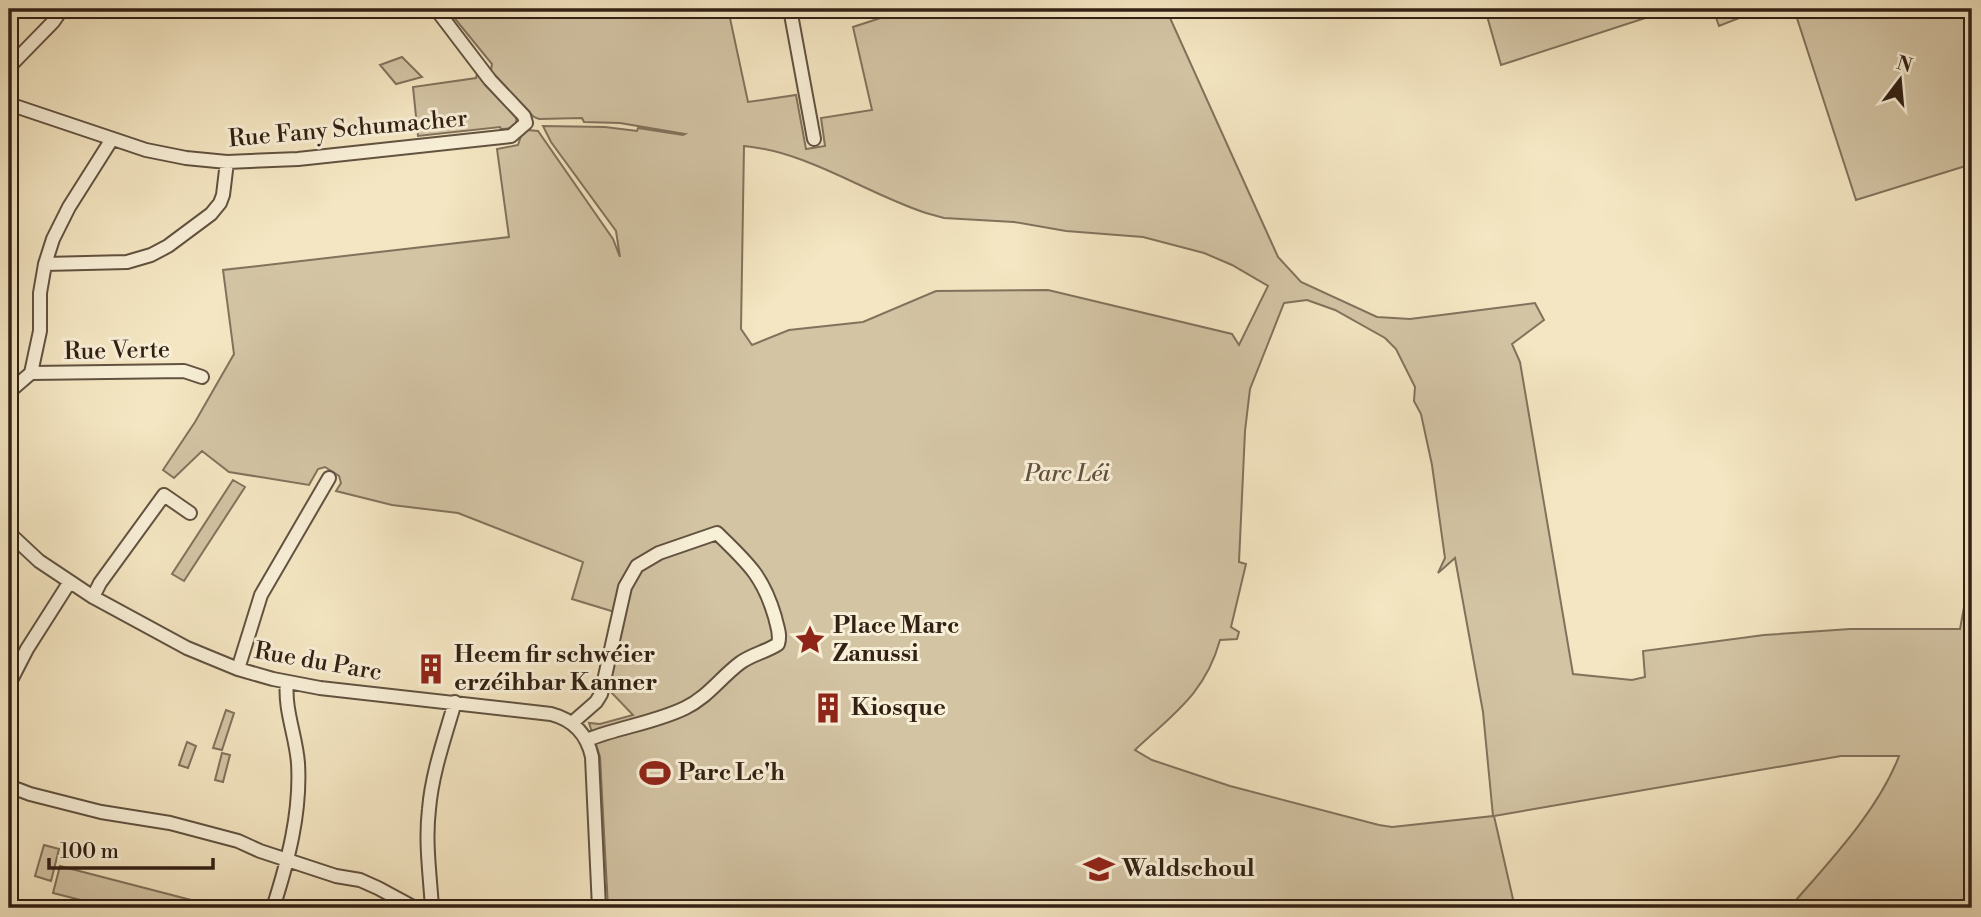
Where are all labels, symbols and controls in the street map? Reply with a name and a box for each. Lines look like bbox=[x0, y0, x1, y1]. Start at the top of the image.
north arrow bbox=[1866, 46, 1936, 116]
text: N bbox=[1894, 51, 1915, 78]
street label: Rue Fany Schumacher bbox=[227, 104, 469, 154]
street label: Rue Verte bbox=[64, 335, 170, 367]
park label: Parc Léi bbox=[1023, 459, 1110, 489]
place label: Place Marc Zanussi bbox=[833, 611, 960, 669]
place icon: Place Marc Zanussi bbox=[793, 623, 827, 657]
street label: Rue du Parc bbox=[252, 636, 384, 688]
place label: Heem fir schwéier erzéihbar Kanner bbox=[454, 640, 657, 698]
building icon: Heem fir schwéier erzéihbar Kanner bbox=[414, 652, 448, 686]
building icon: Kiosque bbox=[811, 691, 845, 725]
place label: Kiosque bbox=[851, 693, 946, 723]
sports icon: Parc Le'h bbox=[638, 756, 672, 790]
place label: Parc Le'h bbox=[678, 758, 785, 788]
scale bar bbox=[49, 826, 214, 870]
text: 100 m bbox=[60, 839, 119, 865]
school or university icon: Waldschoul bbox=[1082, 852, 1116, 886]
place label: Waldschoul bbox=[1121, 854, 1255, 884]

